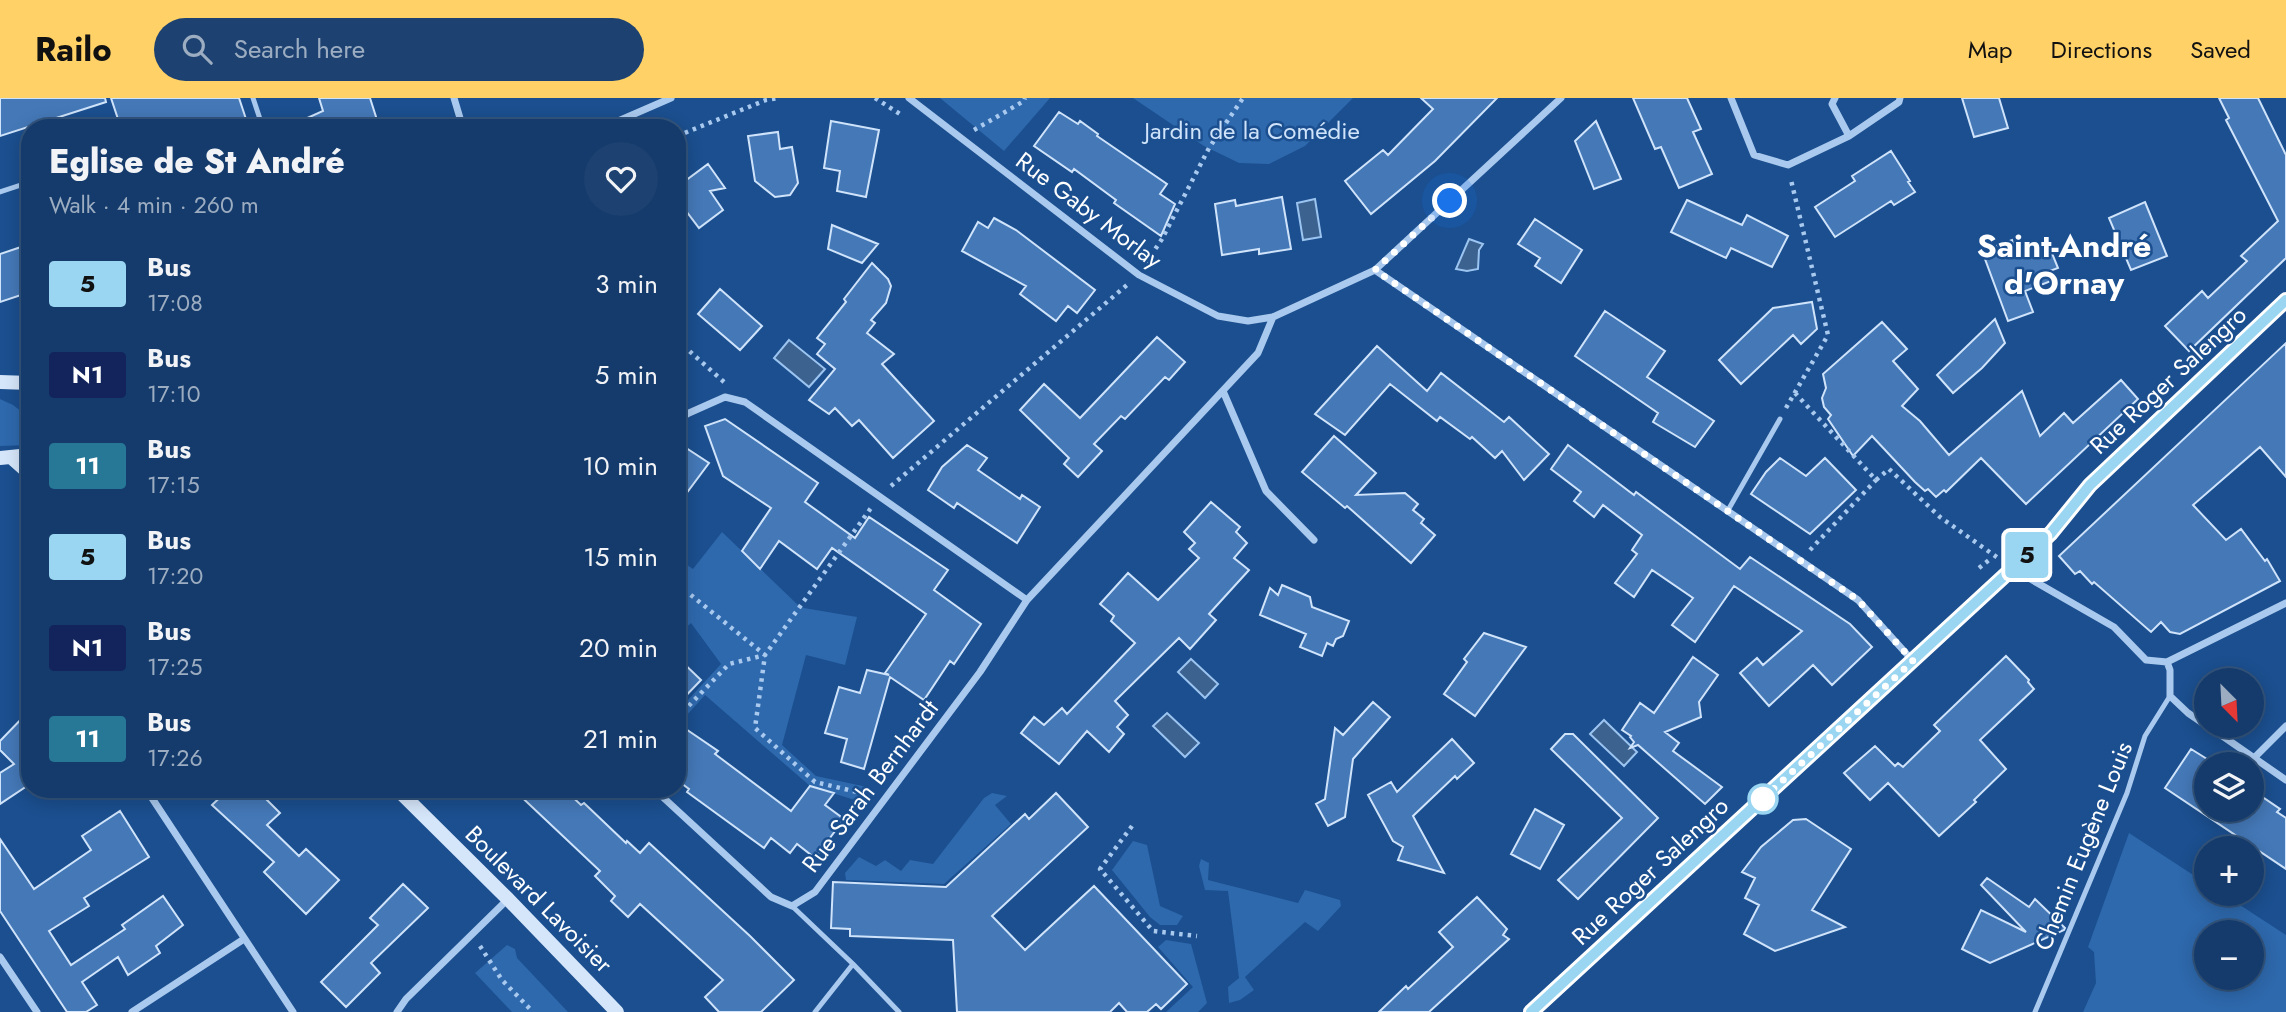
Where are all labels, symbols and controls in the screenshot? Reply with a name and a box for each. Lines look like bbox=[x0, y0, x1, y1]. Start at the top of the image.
search box bbox=[154, 18, 644, 81]
text: Railo bbox=[35, 26, 112, 73]
icon: search bbox=[178, 30, 216, 68]
text: Search here bbox=[234, 30, 365, 68]
text: Map bbox=[1968, 32, 2013, 67]
text: Directions bbox=[2051, 32, 2152, 67]
text: Saved bbox=[2190, 32, 2251, 67]
park label: Jardin de la Comédie bbox=[1141, 113, 1360, 148]
text: Eglise de St André bbox=[49, 138, 345, 185]
button: heart bbox=[584, 142, 658, 216]
street label: Rue Gaby Morlay bbox=[1009, 143, 1170, 277]
your location bbox=[1432, 183, 1467, 218]
text: Walk · 4 min · 260 m bbox=[49, 188, 259, 222]
district label: Saint-André d'Ornay bbox=[1977, 223, 2151, 306]
text: Bus bbox=[147, 248, 191, 286]
text: 3 min bbox=[595, 265, 658, 303]
text: 5 bbox=[80, 266, 95, 301]
text: 17:08 bbox=[147, 286, 203, 320]
street label: Rue Roger Salengro bbox=[2082, 298, 2254, 462]
text: Bus bbox=[147, 339, 191, 377]
text: 5 min bbox=[595, 356, 658, 394]
text: N1 bbox=[72, 357, 103, 392]
text: 17:10 bbox=[147, 377, 200, 411]
text: Bus bbox=[147, 430, 191, 468]
text: 10 min bbox=[582, 447, 658, 485]
text: 11 bbox=[75, 448, 100, 483]
text: 17:15 bbox=[147, 468, 200, 502]
text: Bus bbox=[147, 521, 191, 559]
line badge: 5 bbox=[2004, 532, 2050, 578]
text: 5 bbox=[2019, 537, 2035, 572]
text: 15 min bbox=[583, 538, 658, 576]
text: 5 bbox=[80, 539, 95, 574]
text: 17:20 bbox=[147, 559, 203, 593]
text: Bus bbox=[147, 612, 191, 650]
text: 20 min bbox=[579, 629, 658, 667]
text: N1 bbox=[72, 630, 103, 665]
text: 17:25 bbox=[147, 650, 202, 684]
north arrow bbox=[2194, 668, 2264, 738]
map controls bbox=[2194, 668, 2264, 990]
street label: Rue Sarah Bernhardt bbox=[793, 692, 947, 880]
text: Bus bbox=[147, 703, 191, 741]
text: 21 min bbox=[583, 720, 658, 758]
text: 11 bbox=[75, 721, 100, 756]
street label: Chemin Eugène Louis bbox=[2025, 736, 2141, 956]
text: 17:26 bbox=[147, 741, 203, 775]
button: layers bbox=[2194, 752, 2264, 822]
unlabelled marker bbox=[1748, 784, 1778, 814]
street label: Rue Roger Salengro bbox=[1564, 789, 1736, 953]
street label: Boulevard Lavoisier bbox=[457, 817, 621, 981]
button: + bbox=[2194, 836, 2264, 906]
button: − bbox=[2194, 920, 2264, 990]

